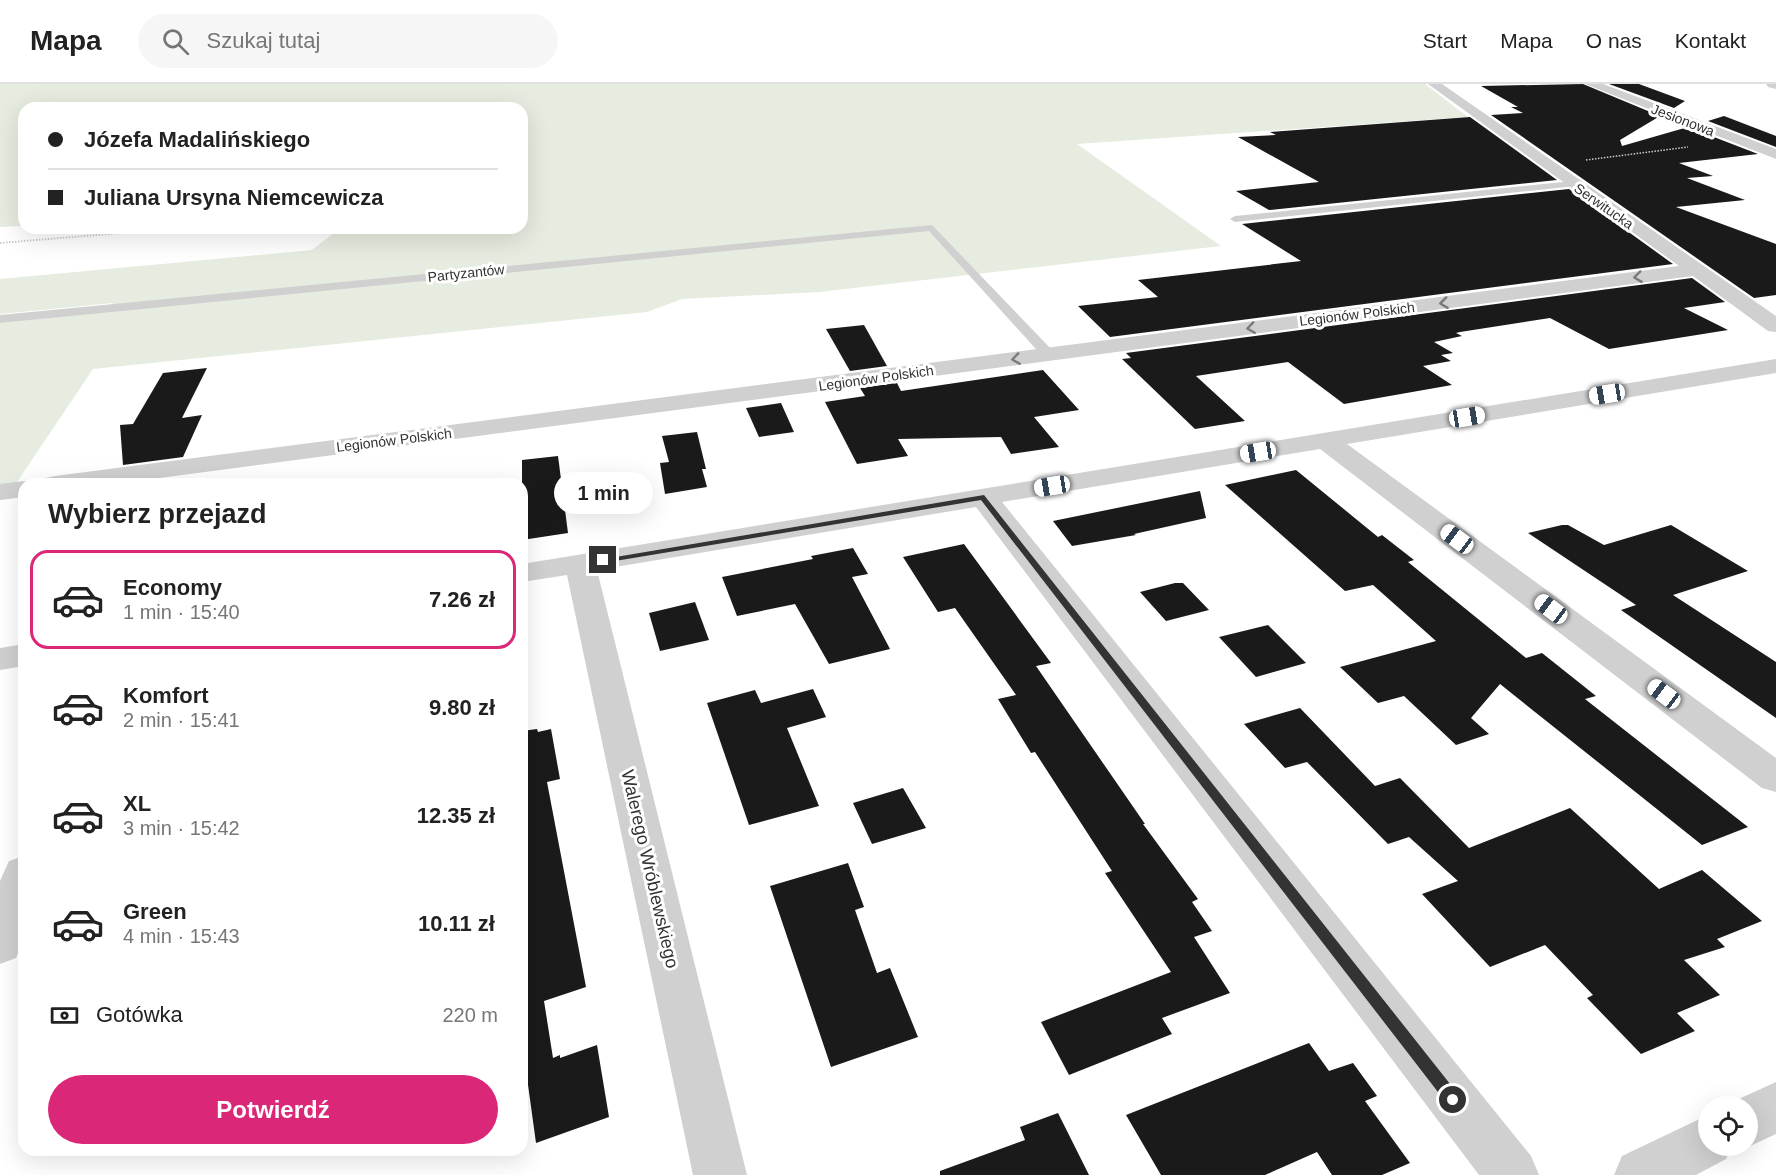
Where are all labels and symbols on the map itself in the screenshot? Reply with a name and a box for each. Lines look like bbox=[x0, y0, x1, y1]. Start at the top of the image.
street label: Jesionowa bbox=[1649, 101, 1717, 139]
street label: Serwitucka bbox=[1571, 180, 1637, 232]
street label: Partyzantów bbox=[427, 261, 506, 285]
one-way arrow bbox=[1633, 271, 1642, 283]
one-way arrow bbox=[1440, 296, 1449, 308]
street label: Legionów Polskich bbox=[1298, 299, 1416, 329]
one-way arrow bbox=[1246, 321, 1256, 333]
one-way arrow bbox=[1012, 352, 1021, 365]
street label: Legionów Polskich bbox=[817, 362, 935, 394]
car bbox=[1588, 382, 1626, 406]
car bbox=[1448, 405, 1486, 429]
street label: Legionów Polskich bbox=[335, 425, 453, 455]
car bbox=[1239, 440, 1277, 464]
callout: 1 min bbox=[554, 473, 652, 515]
car bbox=[1033, 474, 1071, 498]
car bbox=[1437, 521, 1477, 557]
route end bbox=[589, 546, 616, 573]
car bbox=[1531, 591, 1571, 627]
car bbox=[1644, 676, 1684, 712]
street label: Walerego Wróblewskiego bbox=[617, 768, 683, 970]
route start bbox=[1439, 1086, 1466, 1113]

